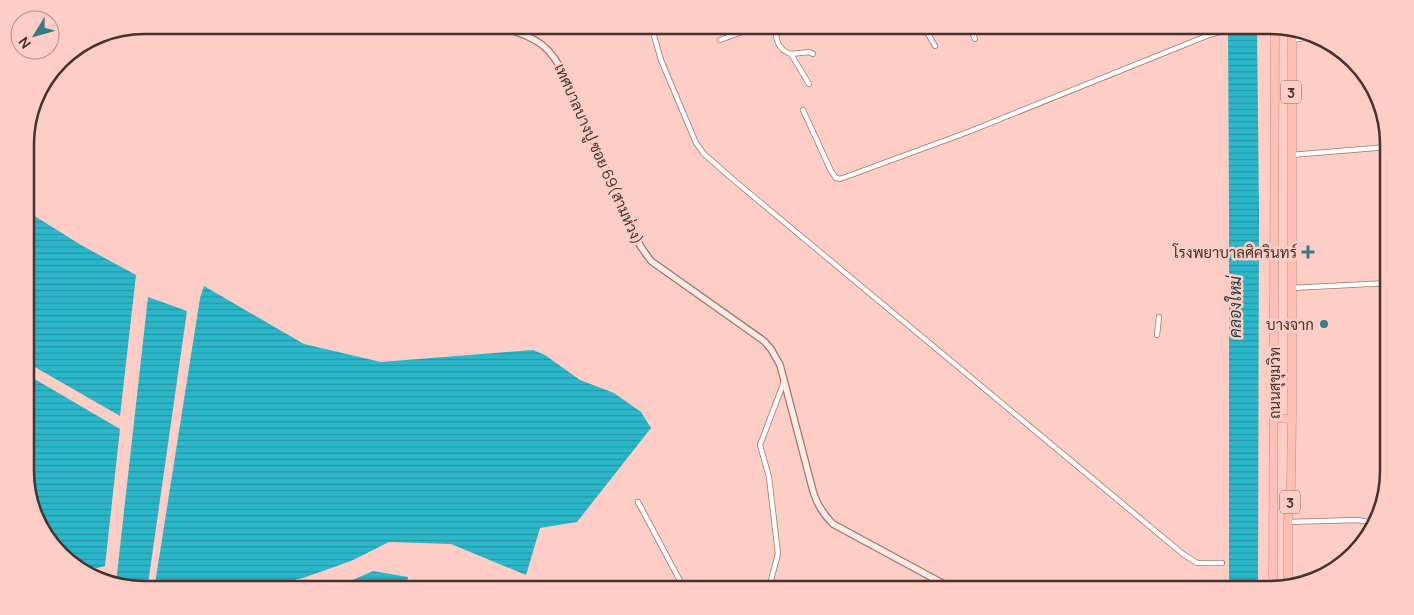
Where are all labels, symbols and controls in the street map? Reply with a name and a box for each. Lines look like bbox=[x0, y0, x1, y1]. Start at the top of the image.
north arrow bbox=[10, 10, 60, 60]
text: N bbox=[14, 33, 35, 53]
street label: เทศบาลบางปู ซอย 69(สามห่วง) bbox=[550, 60, 648, 248]
road number: 3 bbox=[1281, 80, 1301, 104]
place label: โรงพยาบาลศิครินทร์ bbox=[1172, 242, 1297, 263]
marker: โรงพยาบาลศิครินทร์ bbox=[1301, 245, 1315, 259]
water label: คลองใหม่ bbox=[1224, 275, 1246, 338]
place label: บางจาก bbox=[1266, 314, 1314, 335]
marker: บางจาก bbox=[1318, 318, 1330, 330]
street label: ถนนสุขุมวิท bbox=[1264, 347, 1286, 419]
road number: 3 bbox=[1280, 491, 1300, 514]

